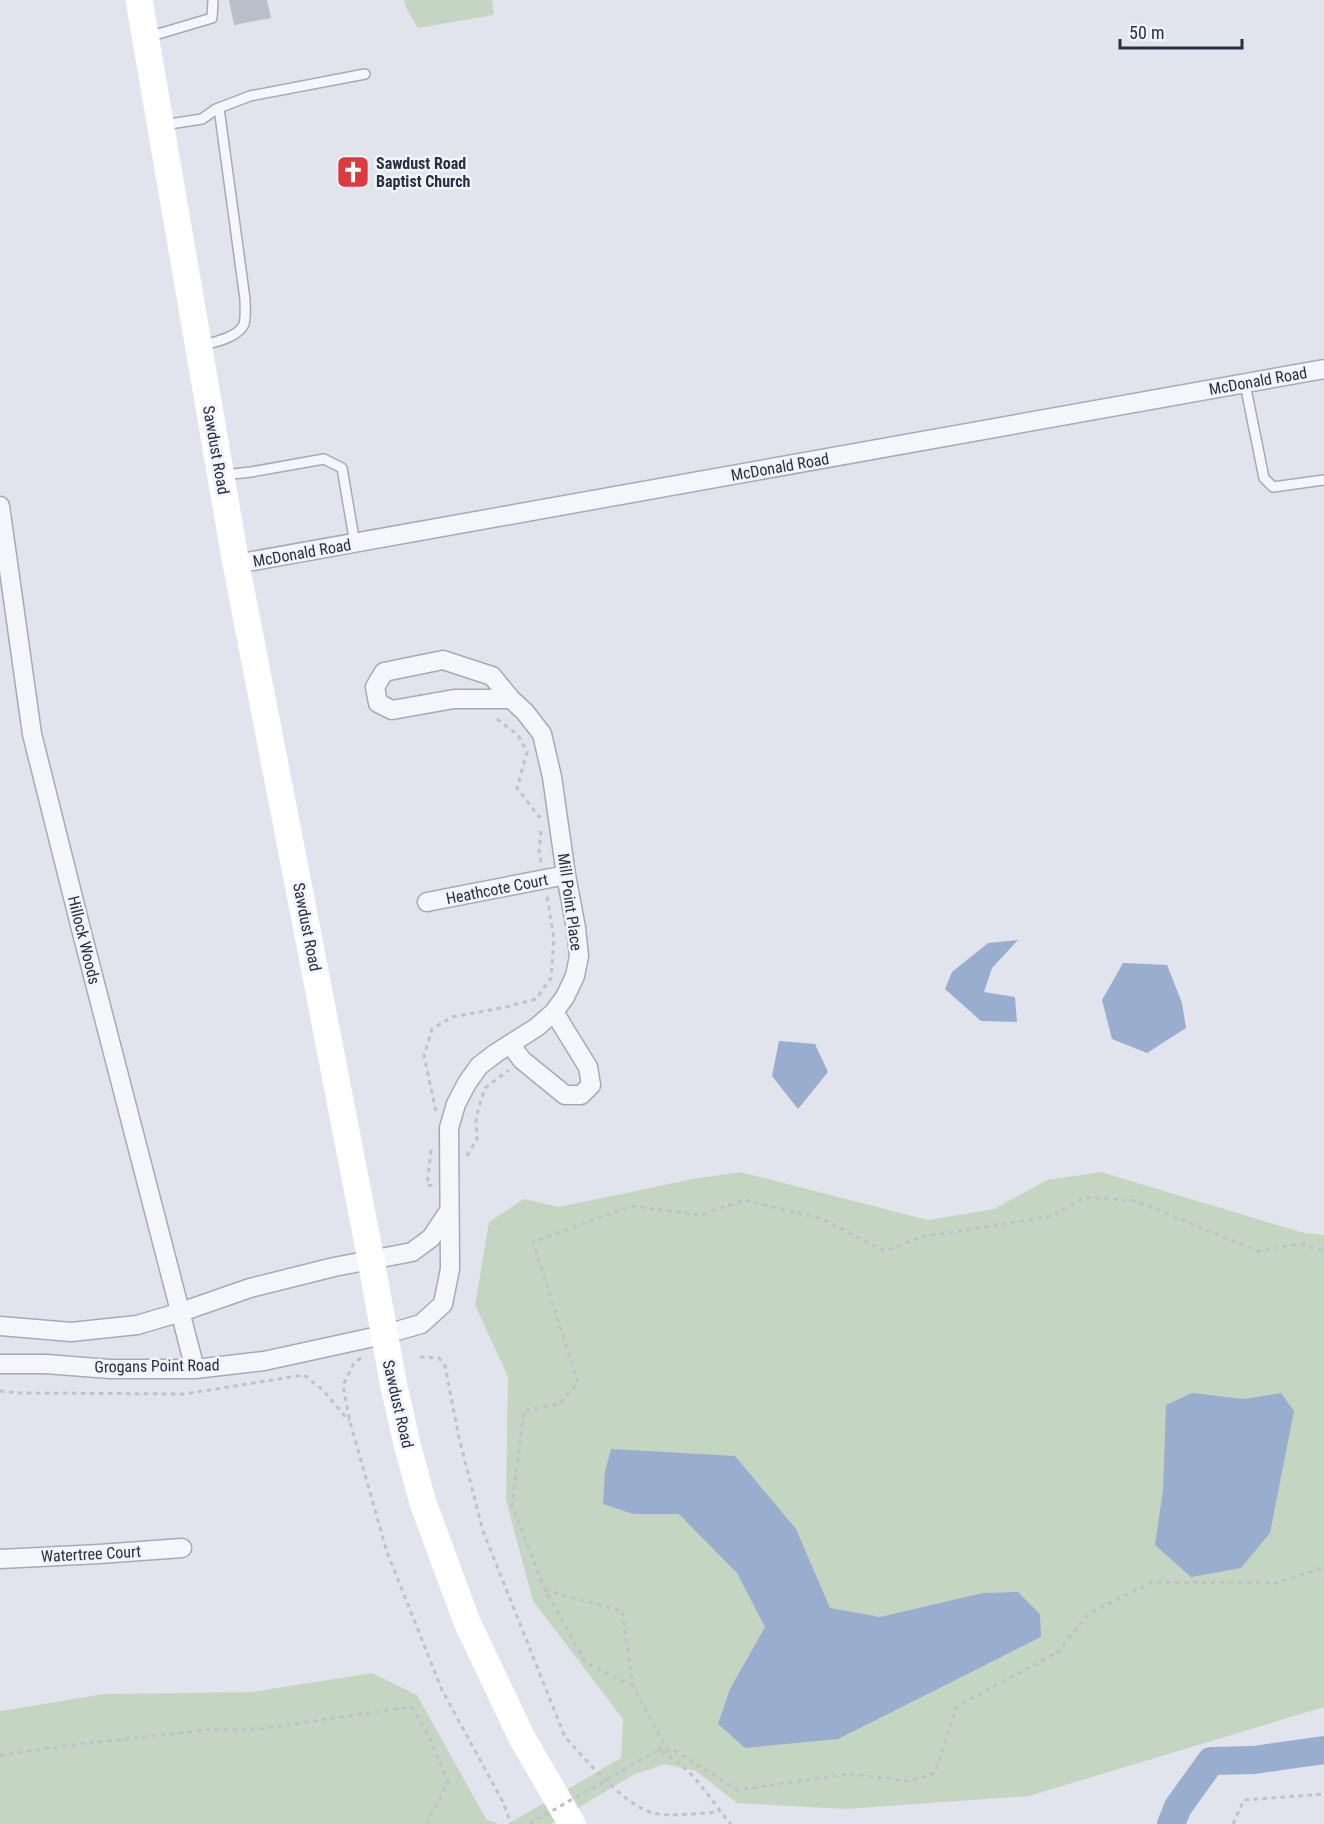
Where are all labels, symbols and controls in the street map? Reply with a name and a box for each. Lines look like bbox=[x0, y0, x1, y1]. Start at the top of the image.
scale bar bbox=[1120, 12, 1242, 50]
text: 50 m bbox=[1129, 22, 1164, 43]
church icon: Sawdust Road Baptist Church bbox=[335, 154, 371, 190]
place label: Sawdust Road Baptist Church bbox=[376, 154, 471, 191]
street label: McDonald Road bbox=[1207, 363, 1309, 399]
street label: Sawdust Road bbox=[199, 404, 233, 496]
street label: McDonald Road bbox=[729, 449, 831, 485]
street label: McDonald Road bbox=[251, 535, 353, 571]
street label: Mill Point Place bbox=[554, 852, 586, 952]
street label: Heathcote Court bbox=[444, 870, 550, 908]
street label: Sawdust Road bbox=[289, 881, 325, 973]
street label: Hillock Woods bbox=[64, 894, 104, 986]
street label: Grogans Point Road bbox=[94, 1355, 220, 1377]
street label: Sawdust Road bbox=[379, 1358, 417, 1450]
street label: Watertree Court bbox=[41, 1542, 142, 1566]

